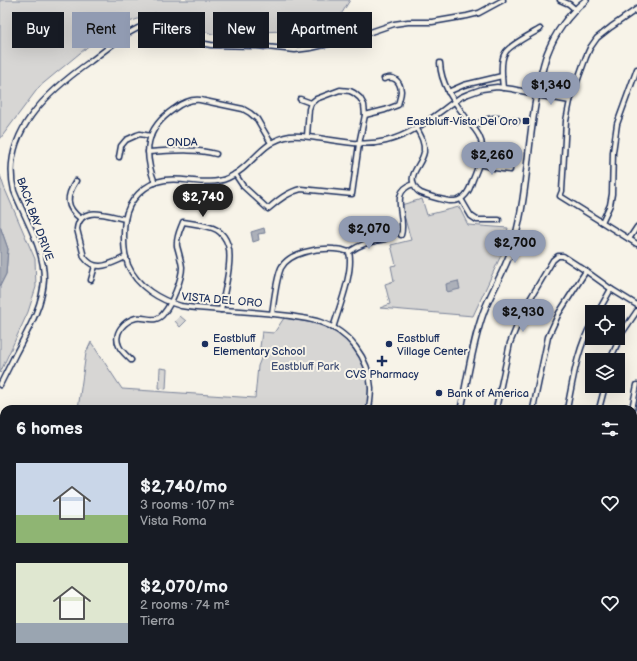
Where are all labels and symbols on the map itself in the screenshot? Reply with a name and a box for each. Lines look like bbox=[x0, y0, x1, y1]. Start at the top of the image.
pin: $1,340 bbox=[518, 72, 584, 106]
place label: Eastbluff-Vista Del Oro bbox=[406, 115, 518, 128]
marker: Eastbluff-Vista Del Oro bbox=[521, 116, 531, 126]
street label: ONDA bbox=[166, 136, 198, 149]
pin: $2,260 bbox=[459, 142, 525, 176]
street label: BACK BAY DRIVE bbox=[14, 176, 56, 262]
pin: $2,740 bbox=[170, 184, 236, 218]
pin: $2,070 bbox=[336, 216, 402, 250]
pin: $2,700 bbox=[482, 230, 548, 264]
street label: VISTA DEL ORO bbox=[181, 290, 263, 310]
pin: $2,930 bbox=[490, 299, 556, 333]
place label: Eastbluff Elementary School bbox=[213, 332, 305, 358]
place label: Eastbluff Village Center bbox=[397, 332, 468, 358]
marker: Eastbluff Elementary School bbox=[200, 339, 210, 349]
marker: Eastbluff Village Center bbox=[384, 339, 394, 349]
marker: CVS Pharmacy bbox=[377, 356, 387, 366]
park label: Eastbluff Park bbox=[271, 360, 340, 373]
place label: CVS Pharmacy bbox=[345, 368, 419, 381]
place label: Bank of America bbox=[447, 387, 529, 400]
marker: Bank of America bbox=[434, 388, 444, 398]

